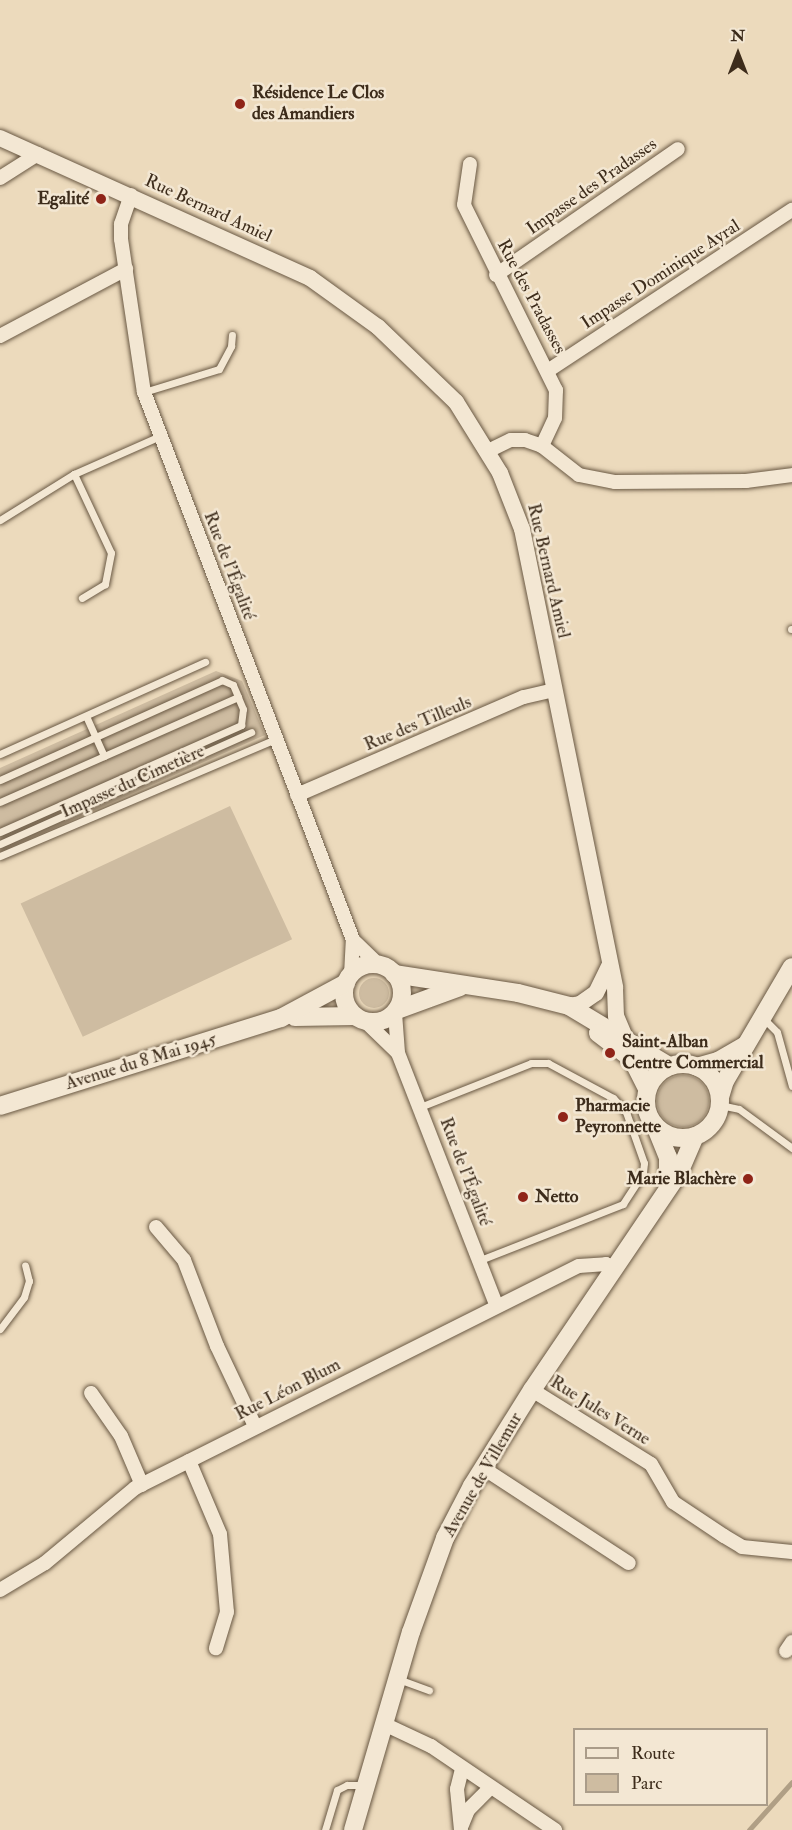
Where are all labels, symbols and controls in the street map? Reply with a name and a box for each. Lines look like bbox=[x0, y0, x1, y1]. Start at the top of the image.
north arrow bbox=[708, 24, 768, 84]
text: N bbox=[731, 26, 745, 46]
place label: Résidence Le Clos des Amandiers bbox=[252, 83, 384, 125]
marker: Résidence Le Clos des Amandiers bbox=[233, 97, 247, 111]
street label: Impasse des Pradasses bbox=[523, 134, 661, 240]
street label: Rue Bernard Amiel bbox=[141, 170, 275, 248]
place label: Egalité bbox=[37, 188, 89, 210]
marker: Egalité bbox=[94, 192, 108, 206]
street label: Impasse Dominique Ayral bbox=[578, 216, 744, 334]
street label: Rue des Pradasses bbox=[492, 236, 570, 358]
street label: Rue Bernard Amiel bbox=[522, 502, 574, 640]
street label: Rue de l'Égalité bbox=[198, 509, 260, 623]
street label: Rue des Tilleuls bbox=[361, 692, 475, 756]
street label: Impasse du Cimetière bbox=[58, 741, 208, 823]
street label: Avenue du 8 Mai 1945 bbox=[63, 1029, 219, 1095]
place label: Saint-Alban Centre Commercial bbox=[622, 1032, 764, 1074]
marker: Saint-Alban Centre Commercial bbox=[603, 1046, 617, 1060]
place label: Pharmacie Peyronnette bbox=[575, 1096, 661, 1138]
marker: Pharmacie Peyronnette bbox=[556, 1110, 570, 1124]
street label: Rue de l'Égalité bbox=[434, 1115, 496, 1229]
place label: Marie Blachère bbox=[626, 1168, 736, 1190]
marker: Marie Blachère bbox=[741, 1172, 755, 1186]
place label: Netto bbox=[535, 1186, 579, 1208]
marker: Netto bbox=[516, 1190, 530, 1204]
street label: Rue Léon Blum bbox=[232, 1354, 344, 1426]
street label: Rue Jules Verne bbox=[546, 1372, 654, 1450]
street label: Avenue de Villemur bbox=[439, 1409, 527, 1541]
legend bbox=[573, 1728, 768, 1806]
text: Route bbox=[631, 1742, 675, 1765]
text: Parc bbox=[631, 1772, 662, 1795]

